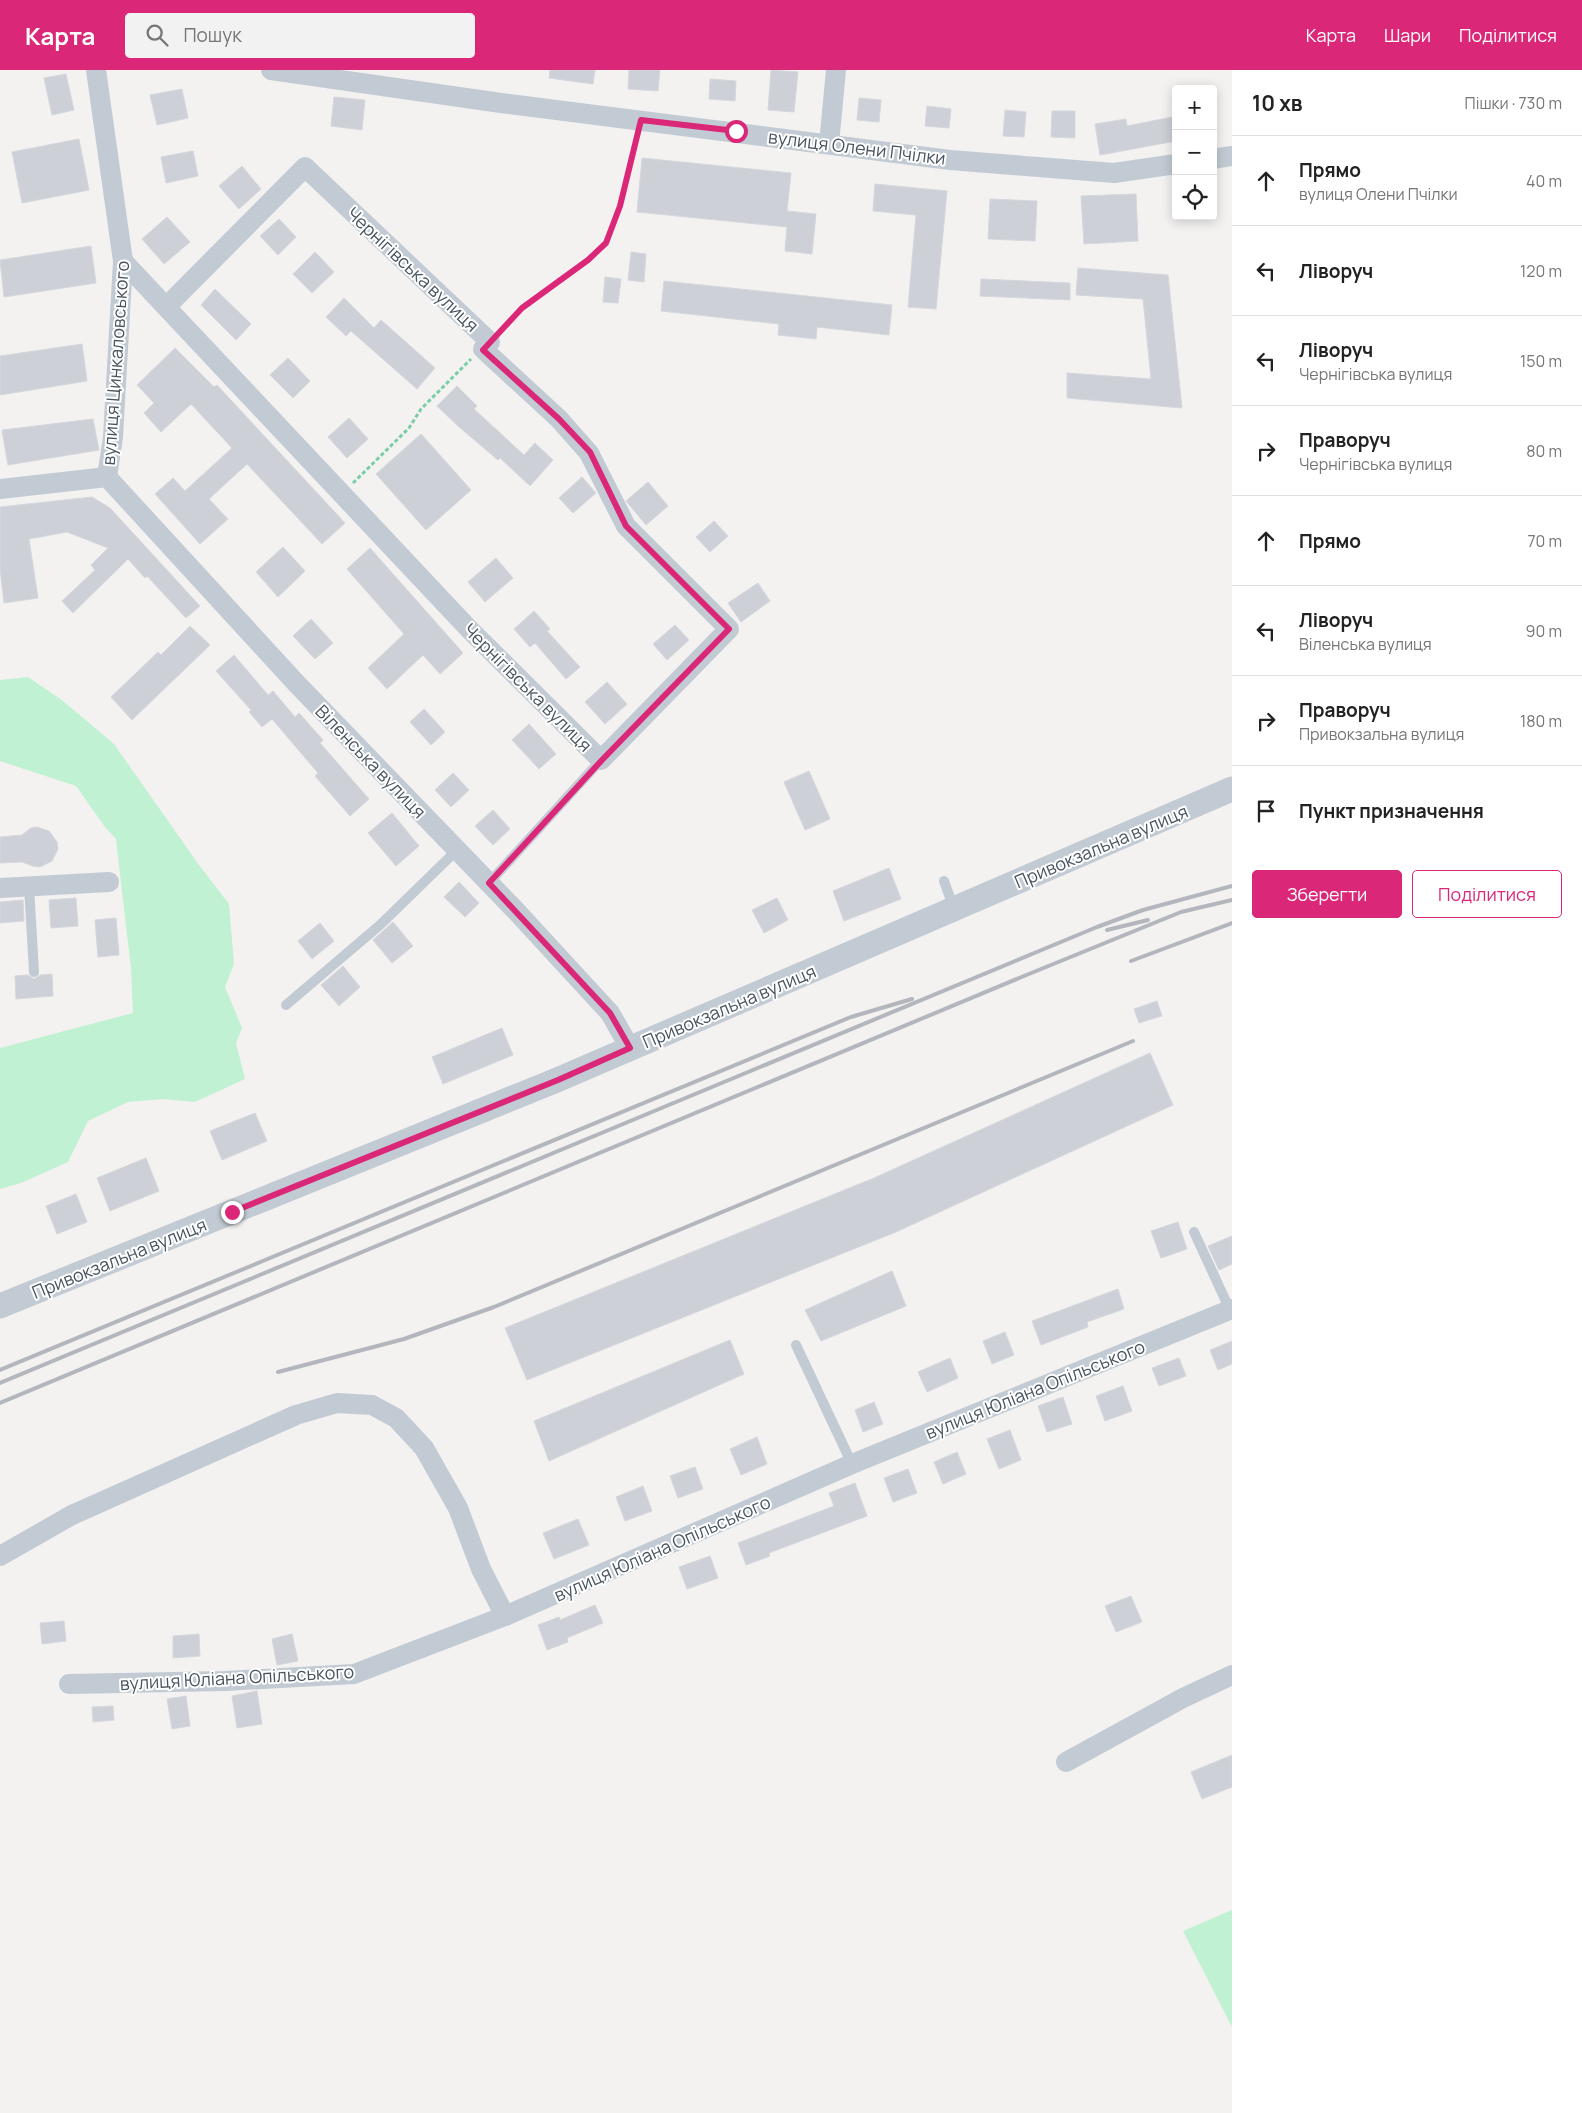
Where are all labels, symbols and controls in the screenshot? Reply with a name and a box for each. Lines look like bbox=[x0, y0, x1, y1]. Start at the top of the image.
search box bbox=[125, 13, 475, 58]
text: Карта bbox=[25, 19, 95, 52]
icon: search bbox=[143, 21, 171, 49]
text: Пошук bbox=[183, 22, 242, 48]
text: Карта bbox=[1306, 23, 1356, 47]
text: Шари bbox=[1384, 23, 1431, 47]
text: Поділитися bbox=[1459, 23, 1557, 47]
map controls bbox=[1172, 85, 1217, 220]
button: + bbox=[1172, 85, 1217, 130]
text: 10 хв bbox=[1252, 89, 1303, 117]
text: Пішки · 730 m bbox=[1465, 92, 1562, 114]
route start bbox=[725, 120, 748, 143]
street label: вулиця Олени Пчілки bbox=[767, 124, 947, 170]
button: − bbox=[1172, 130, 1217, 175]
text: Прямо bbox=[1299, 157, 1361, 183]
icon: ahead bbox=[1252, 167, 1280, 195]
text: 40 m bbox=[1526, 170, 1562, 192]
button: locate bbox=[1172, 175, 1217, 220]
text: вулиця Олени Пчілки bbox=[1299, 183, 1458, 205]
street label: Чернігівська вулиця bbox=[342, 201, 484, 337]
icon: left bbox=[1252, 257, 1280, 285]
text: Ліворуч bbox=[1299, 258, 1373, 284]
street label: вулиця Цинкаловського bbox=[96, 260, 134, 466]
text: 120 m bbox=[1520, 260, 1562, 282]
text: Ліворуч bbox=[1299, 337, 1373, 363]
icon: left bbox=[1252, 347, 1280, 375]
text: 150 m bbox=[1520, 350, 1562, 372]
text: Чернігівська вулиця bbox=[1299, 363, 1452, 385]
text: Праворуч bbox=[1299, 427, 1391, 453]
icon: right bbox=[1252, 437, 1280, 465]
text: 80 m bbox=[1526, 440, 1562, 462]
text: Чернігівська вулиця bbox=[1299, 453, 1452, 475]
icon: ahead bbox=[1252, 527, 1280, 555]
text: Прямо bbox=[1299, 528, 1361, 554]
text: 70 m bbox=[1527, 530, 1562, 552]
text: Ліворуч bbox=[1299, 607, 1373, 633]
icon: left bbox=[1252, 617, 1280, 645]
street label: Чернігівська вулиця bbox=[459, 618, 597, 756]
text: 90 m bbox=[1526, 620, 1562, 642]
text: Віленська вулиця bbox=[1299, 633, 1432, 655]
text: Праворуч bbox=[1299, 697, 1391, 723]
street label: Віленська вулиця bbox=[311, 699, 431, 823]
icon: right bbox=[1252, 707, 1280, 735]
text: 180 m bbox=[1520, 710, 1562, 732]
text: Привокзальна вулиця bbox=[1299, 723, 1464, 745]
icon: arrive bbox=[1252, 797, 1280, 825]
text: Пункт призначення bbox=[1299, 798, 1484, 824]
street label: Привокзальна вулиця bbox=[1011, 799, 1191, 893]
button: Зберегти bbox=[1252, 870, 1402, 918]
button: Поділитися bbox=[1412, 870, 1562, 918]
street label: Привокзальна вулиця bbox=[639, 959, 819, 1053]
route end bbox=[221, 1201, 244, 1224]
street label: Привокзальна вулиця bbox=[28, 1212, 210, 1304]
street label: вулиця Юліана Опільського bbox=[922, 1334, 1148, 1444]
street label: вулиця Юліана Опільського bbox=[550, 1489, 774, 1607]
street label: вулиця Юліана Опільського bbox=[119, 1659, 355, 1695]

